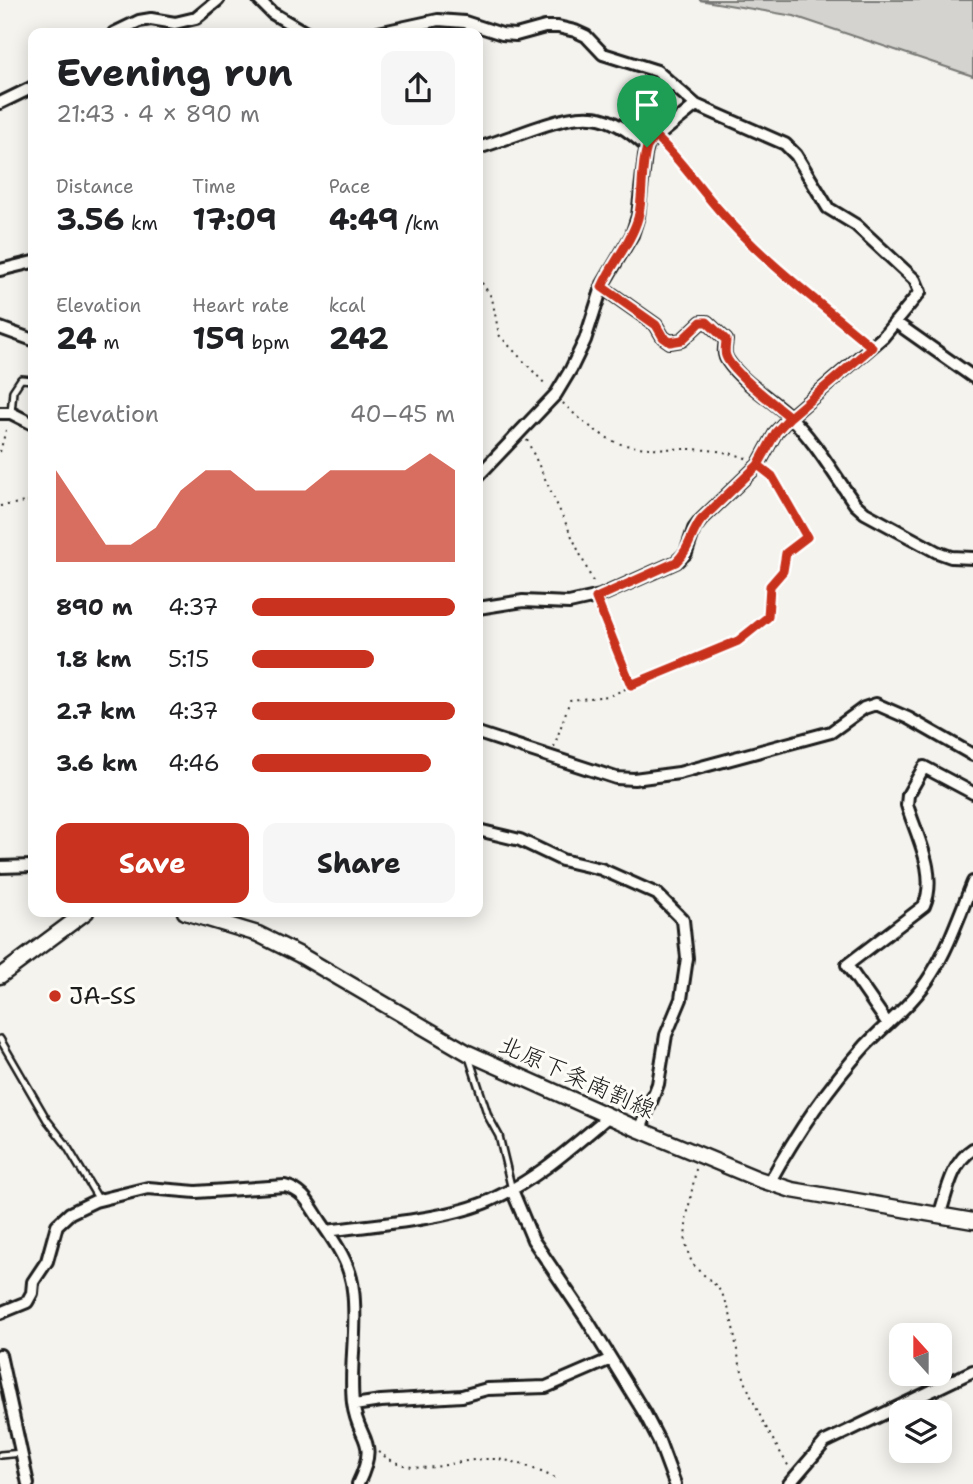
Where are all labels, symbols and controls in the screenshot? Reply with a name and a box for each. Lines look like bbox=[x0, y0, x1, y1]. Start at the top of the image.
text: Evening run bbox=[56, 47, 293, 98]
button: share bbox=[381, 51, 455, 125]
pin bbox=[617, 75, 677, 147]
icon: arrive bbox=[628, 86, 666, 124]
text: 21:43 · 4 × 890 m bbox=[56, 99, 260, 129]
text: Distance bbox=[56, 174, 134, 199]
text: Time bbox=[192, 174, 236, 199]
text: Pace bbox=[329, 174, 370, 199]
text: 3.56 bbox=[56, 199, 125, 240]
text: 17:09 bbox=[192, 199, 277, 240]
text: 4:49 bbox=[329, 199, 399, 240]
text: km bbox=[125, 211, 158, 236]
text: /km bbox=[399, 211, 439, 236]
text: Elevation bbox=[56, 293, 141, 318]
text: Heart rate bbox=[192, 293, 289, 318]
text: kcal bbox=[329, 293, 366, 318]
text: 24 bbox=[56, 318, 97, 359]
text: 159 bbox=[192, 318, 245, 359]
text: 242 bbox=[329, 318, 389, 359]
text: m bbox=[97, 330, 120, 355]
text: bpm bbox=[245, 330, 290, 355]
text: Elevation bbox=[56, 399, 159, 429]
text: 40–45 m bbox=[350, 399, 455, 429]
text: 890 m bbox=[56, 592, 133, 622]
text: 4:37 bbox=[168, 592, 218, 622]
text: 1.8 km bbox=[56, 644, 131, 674]
text: 5:15 bbox=[168, 644, 209, 674]
text: 2.7 km bbox=[56, 696, 136, 726]
text: 4:37 bbox=[168, 696, 218, 726]
text: 3.6 km bbox=[56, 748, 137, 778]
text: 4:46 bbox=[168, 748, 220, 778]
button: Save bbox=[56, 823, 249, 903]
button: Share bbox=[263, 823, 455, 903]
place label: JA-SS bbox=[69, 980, 136, 1012]
marker: JA-SS bbox=[47, 988, 63, 1004]
street label: 北原下条南割線 bbox=[494, 1028, 660, 1126]
north arrow bbox=[889, 1323, 952, 1386]
map controls bbox=[889, 1323, 952, 1463]
button: layers bbox=[889, 1400, 952, 1463]

